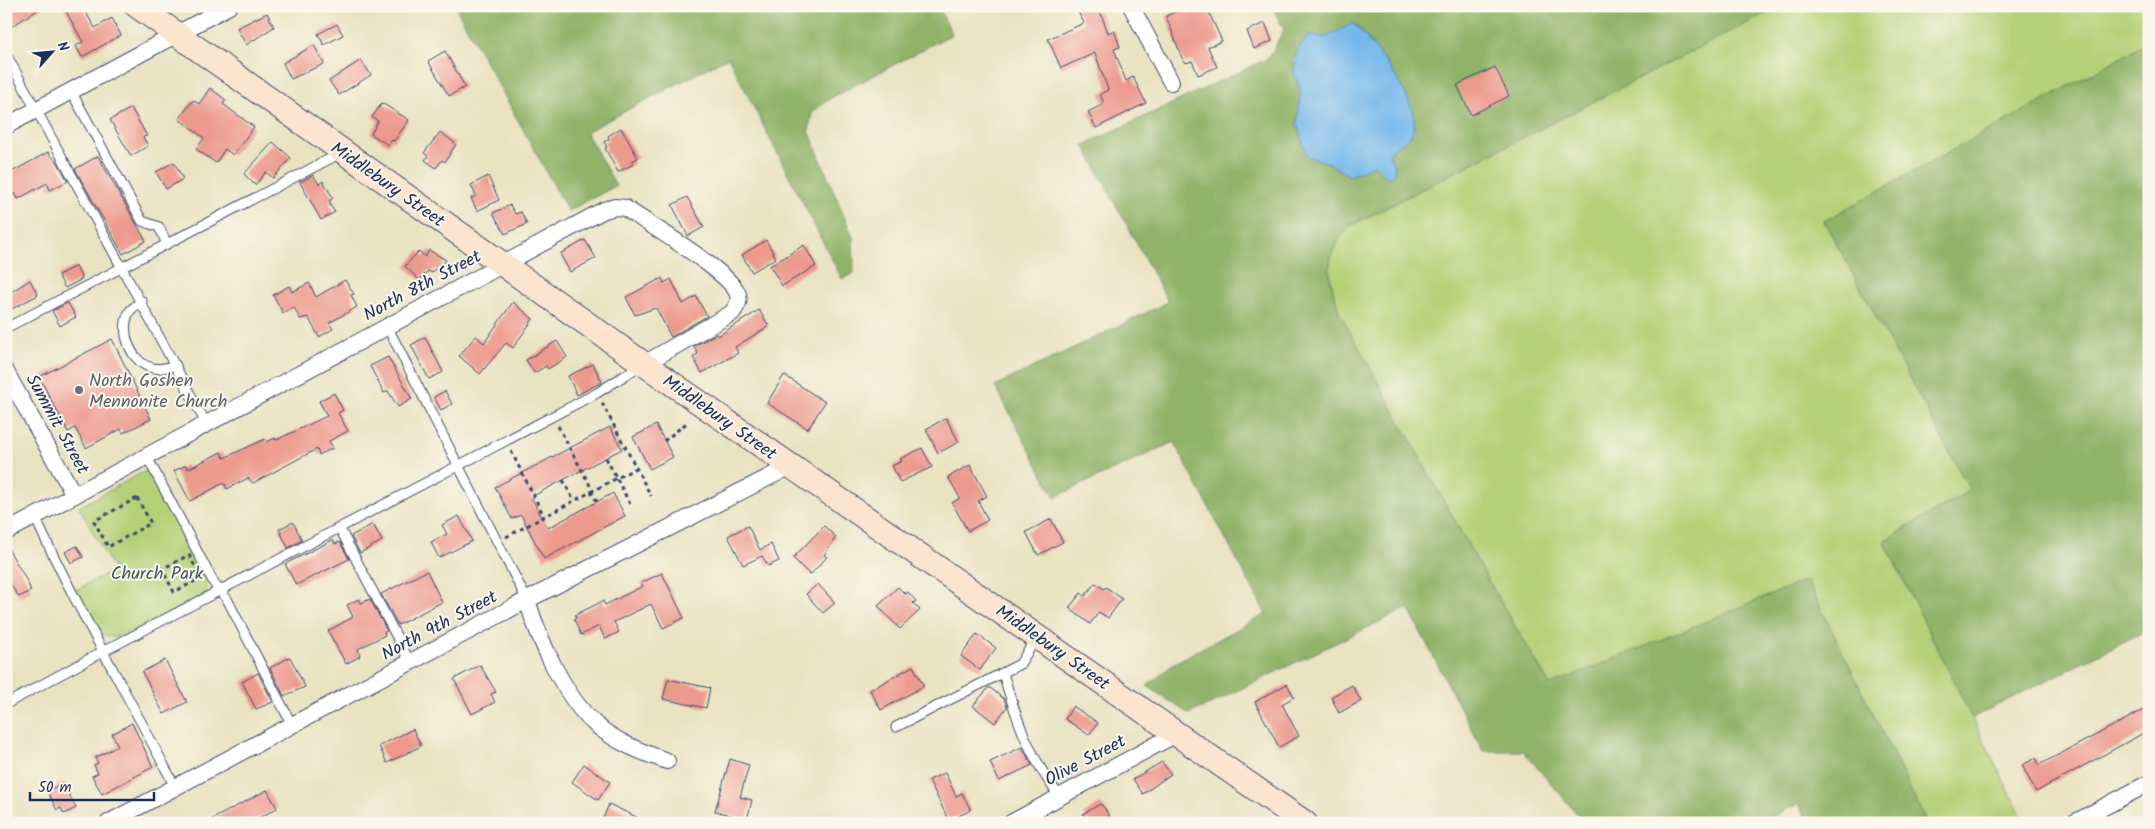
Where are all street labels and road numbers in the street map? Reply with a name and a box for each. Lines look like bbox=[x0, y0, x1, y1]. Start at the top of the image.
street label: Middlebury Street bbox=[324, 135, 451, 236]
street label: North 8th Street bbox=[358, 242, 488, 330]
street label: Middlebury Street bbox=[656, 368, 783, 469]
street label: Summit Street bbox=[17, 369, 97, 481]
street label: North 9th Street bbox=[376, 583, 504, 669]
street label: Middlebury Street bbox=[989, 598, 1116, 699]
street label: Olive Street bbox=[1040, 727, 1132, 795]

